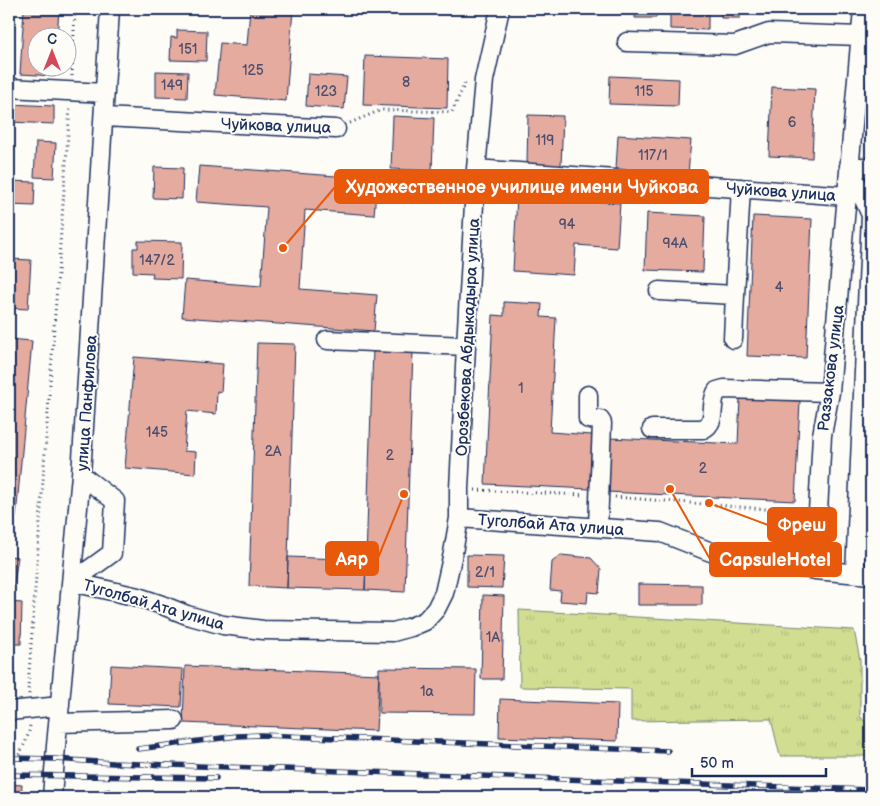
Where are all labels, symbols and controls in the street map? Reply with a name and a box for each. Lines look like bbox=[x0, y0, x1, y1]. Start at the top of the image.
north arrow bbox=[28, 28, 78, 78]
text: С bbox=[47, 31, 57, 48]
house number: 151 bbox=[179, 41, 197, 58]
house number: 125 bbox=[242, 62, 264, 79]
house number: 8 bbox=[402, 74, 410, 91]
house number: 149 bbox=[161, 77, 183, 94]
house number: 123 bbox=[315, 83, 337, 100]
house number: 115 bbox=[635, 83, 653, 100]
house number: 6 bbox=[788, 114, 797, 131]
street label: Чуйкова улица bbox=[221, 115, 332, 138]
house number: 119 bbox=[536, 132, 554, 149]
house number: 117/1 bbox=[638, 147, 668, 164]
callout: Художественное училище имени Чуйкова bbox=[335, 170, 708, 203]
text: Художественное училище имени Чуйкова bbox=[345, 177, 699, 198]
street label: Чуйкова улица bbox=[725, 179, 837, 206]
house number: 94 bbox=[559, 216, 576, 233]
street label: Орозбекова Абдыкадыра улица bbox=[453, 217, 484, 457]
house number: 94А bbox=[662, 235, 688, 252]
house number: 147/2 bbox=[139, 252, 175, 269]
house number: 4 bbox=[775, 279, 784, 296]
street label: Раззакова улица bbox=[814, 303, 849, 433]
street label: улица Панфилова bbox=[73, 334, 102, 472]
house number: 1 bbox=[518, 380, 524, 397]
house number: 145 bbox=[146, 424, 168, 441]
house number: 2А bbox=[265, 443, 282, 460]
house number: 2 bbox=[386, 447, 395, 464]
house number: 2 bbox=[699, 460, 708, 477]
callout: Фреш bbox=[768, 508, 836, 541]
street label: Туголбай Ата улица bbox=[477, 511, 625, 540]
text: Фреш bbox=[778, 515, 826, 536]
callout: Аяр bbox=[326, 542, 378, 575]
callout: CapsuleHotel bbox=[710, 543, 841, 576]
text: Аяр bbox=[335, 549, 368, 570]
text: CapsuleHotel bbox=[719, 550, 831, 571]
house number: 2/1 bbox=[475, 564, 495, 581]
street label: Туголбай Ата улица bbox=[81, 576, 227, 635]
house number: 1А bbox=[486, 629, 500, 646]
house number: 1а bbox=[420, 683, 435, 700]
scale bar bbox=[692, 746, 826, 778]
text: 50 m bbox=[700, 754, 734, 773]

